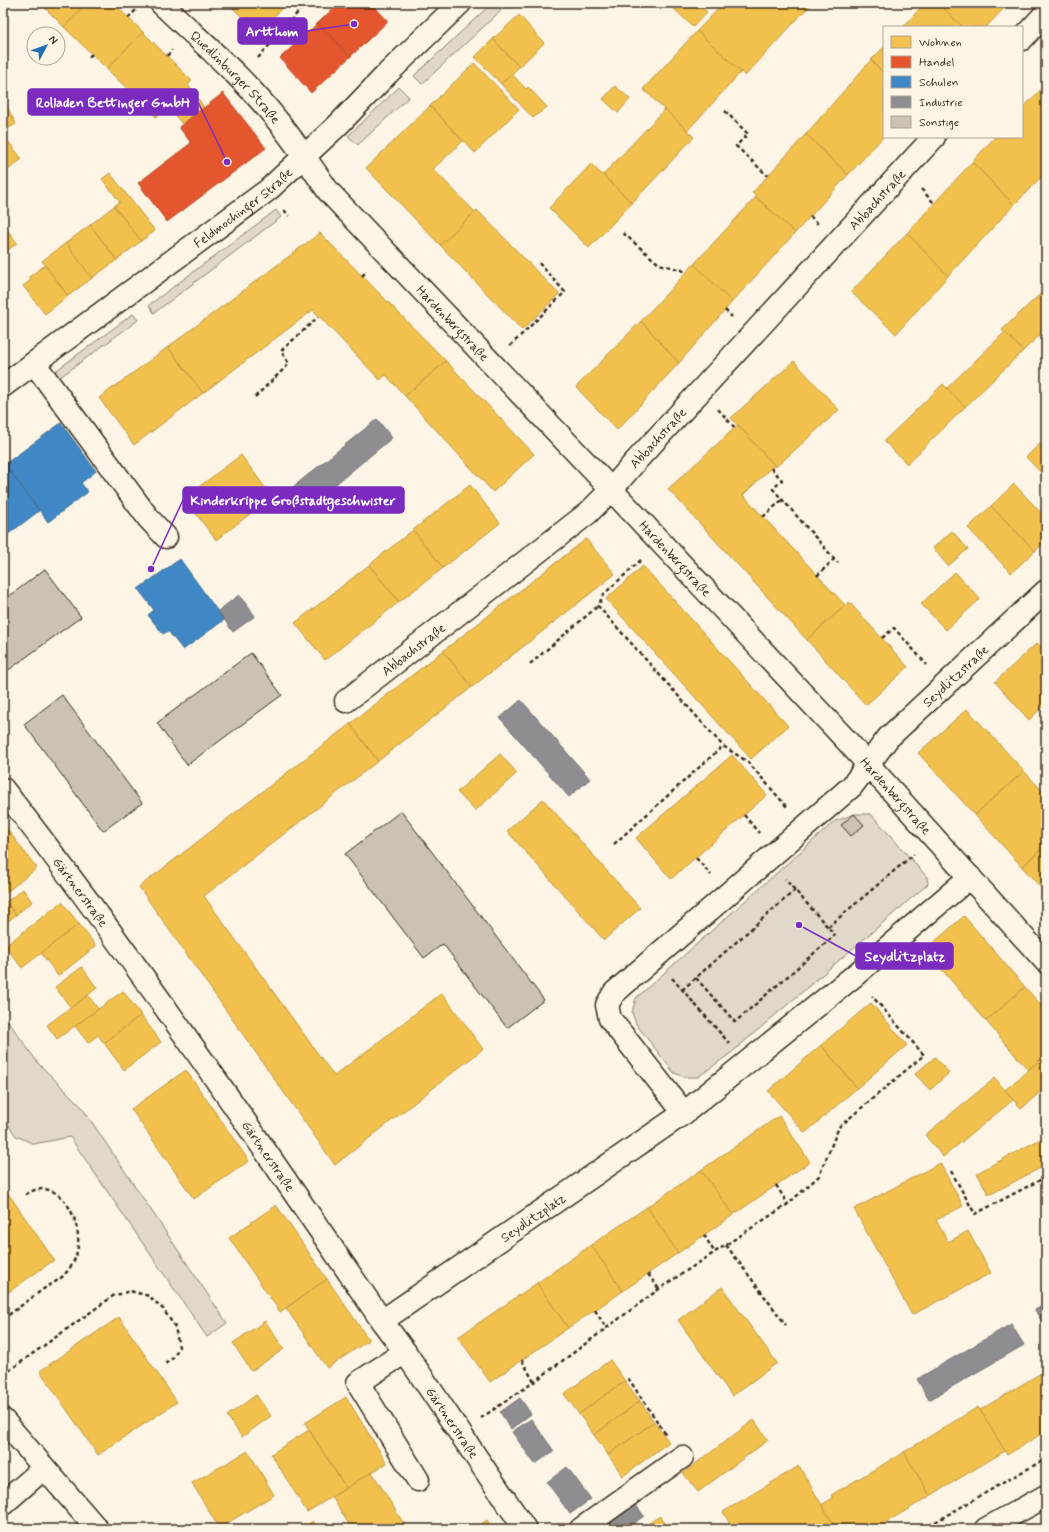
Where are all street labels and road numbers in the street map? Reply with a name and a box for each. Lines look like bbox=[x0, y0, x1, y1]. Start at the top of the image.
street label: Quedlinburger Straße bbox=[186, 28, 284, 128]
street label: Feldmochinger Straße bbox=[191, 165, 297, 252]
street label: Abbachstraße bbox=[846, 166, 910, 234]
street label: Hardenbergstraße bbox=[412, 282, 492, 365]
street label: Abbachstraße bbox=[626, 405, 691, 472]
street label: Hardenbergstraße bbox=[635, 518, 714, 601]
street label: Abbachstraße bbox=[379, 620, 449, 680]
street label: Seydlitzstraße bbox=[920, 642, 993, 711]
street label: Hardenbergstraße bbox=[856, 754, 934, 839]
street label: Gärtnerstraße bbox=[48, 854, 111, 931]
street label: Gärtnerstraße bbox=[237, 1118, 298, 1195]
street label: Seydlitzplatz bbox=[498, 1190, 570, 1247]
street label: Gärtnerstraße bbox=[421, 1384, 482, 1462]

